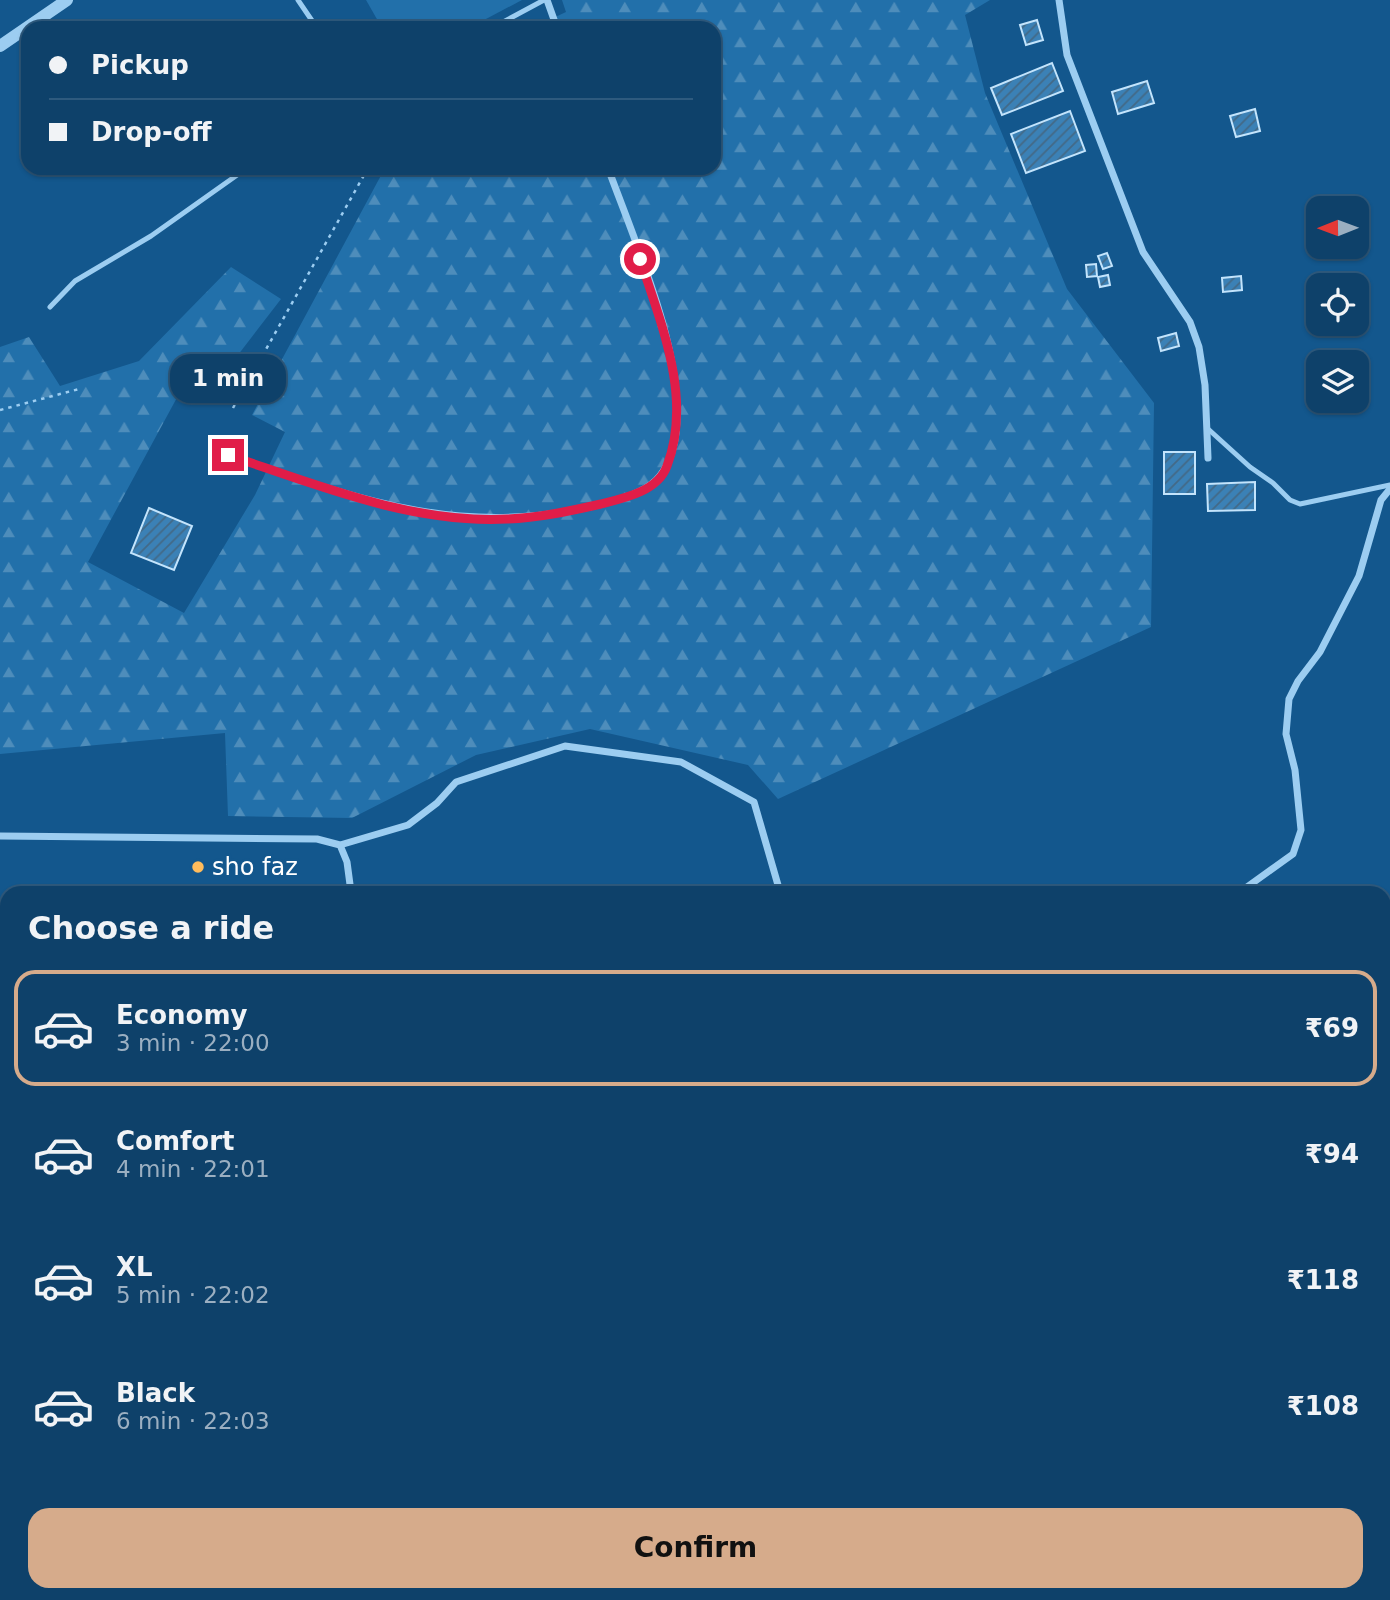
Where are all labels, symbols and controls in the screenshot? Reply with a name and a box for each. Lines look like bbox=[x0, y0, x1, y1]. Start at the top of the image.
text: Pickup bbox=[91, 50, 189, 80]
text: Drop-off bbox=[91, 117, 212, 147]
north arrow bbox=[1306, 196, 1368, 259]
map controls bbox=[1306, 196, 1369, 413]
route start bbox=[624, 243, 656, 275]
button: locate bbox=[1306, 273, 1369, 336]
button: layers bbox=[1306, 350, 1369, 413]
callout: 1 min bbox=[170, 354, 286, 402]
text: 1 min bbox=[192, 365, 264, 391]
route end bbox=[212, 439, 244, 471]
place label: sho faz bbox=[212, 853, 298, 881]
marker: sho faz bbox=[190, 859, 206, 875]
text: Choose a ride bbox=[28, 909, 274, 947]
icon: car bbox=[32, 997, 95, 1060]
text: Economy bbox=[116, 1000, 247, 1030]
text: ₹69 bbox=[1305, 1013, 1359, 1043]
text: 3 min · 22:00 bbox=[116, 1030, 270, 1056]
icon: car bbox=[32, 1123, 95, 1186]
text: Comfort bbox=[116, 1126, 234, 1156]
text: ₹94 bbox=[1305, 1139, 1359, 1169]
text: 4 min · 22:01 bbox=[116, 1156, 270, 1182]
icon: car bbox=[32, 1249, 95, 1312]
text: XL bbox=[116, 1252, 153, 1282]
text: ₹118 bbox=[1287, 1265, 1359, 1295]
text: 5 min · 22:02 bbox=[116, 1282, 270, 1308]
icon: car bbox=[32, 1375, 95, 1438]
text: Black bbox=[116, 1378, 195, 1408]
text: ₹108 bbox=[1287, 1391, 1359, 1421]
text: 6 min · 22:03 bbox=[116, 1408, 270, 1434]
button: Confirm bbox=[28, 1508, 1363, 1588]

